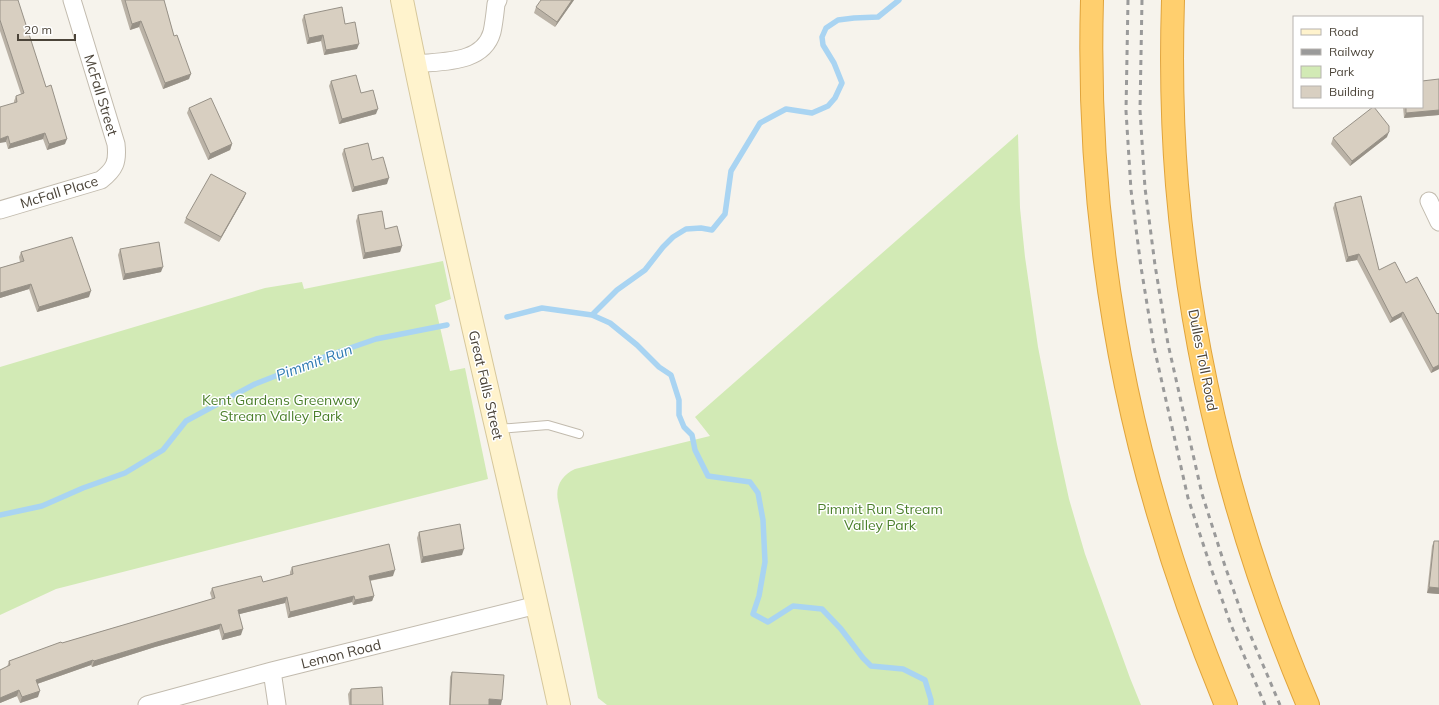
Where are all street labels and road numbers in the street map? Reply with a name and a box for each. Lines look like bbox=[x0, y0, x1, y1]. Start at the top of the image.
street label: McFall Street bbox=[80, 52, 122, 138]
street label: McFall Place bbox=[18, 172, 100, 212]
street label: Dulles Toll Road bbox=[1184, 308, 1222, 412]
street label: Great Falls Street bbox=[465, 329, 507, 442]
street label: Lemon Road bbox=[299, 635, 383, 673]

